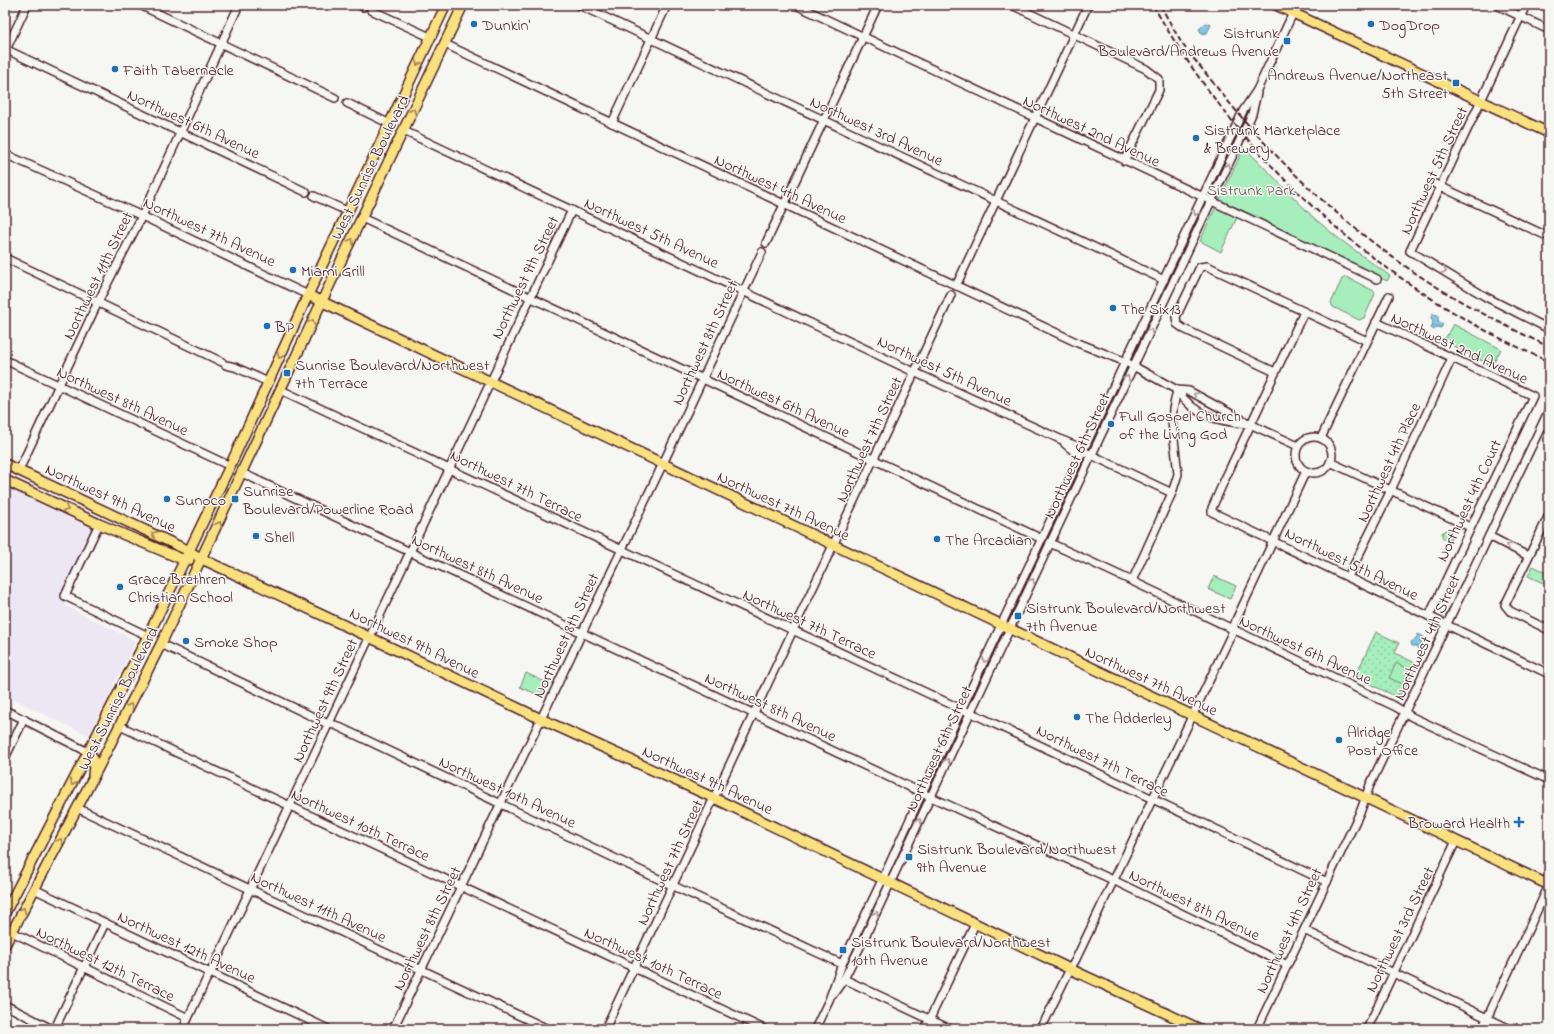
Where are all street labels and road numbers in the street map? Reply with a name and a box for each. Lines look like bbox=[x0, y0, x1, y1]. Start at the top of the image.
street label: Northwest 6th Avenue bbox=[123, 83, 264, 166]
street label: Northwest 2nd Avenue bbox=[1019, 89, 1164, 175]
street label: Northwest 3rd Avenue bbox=[806, 90, 948, 174]
street label: West Sunrise Boulevard bbox=[325, 91, 416, 244]
street label: Northwest 5th Street bbox=[1395, 102, 1475, 239]
street label: Northwest 4th Avenue bbox=[710, 149, 851, 231]
street label: Northwest 7th Avenue bbox=[139, 192, 280, 274]
street label: Northwest 5th Avenue bbox=[580, 192, 723, 276]
street label: Northwest 11th Street bbox=[57, 207, 140, 344]
street label: Northwest 9th Street bbox=[486, 212, 566, 344]
street label: Northwest 8th Street bbox=[666, 276, 746, 409]
street label: Northwest 2nd Avenue bbox=[1387, 306, 1532, 392]
street label: Northwest 5th Avenue bbox=[873, 330, 1016, 414]
street label: Northwest 8th Avenue bbox=[52, 361, 193, 443]
street label: Northwest 6th Avenue bbox=[713, 362, 854, 445]
street label: Northwest 7th Street bbox=[830, 373, 910, 507]
street label: Northwest 6th Street bbox=[1038, 388, 1118, 523]
street label: Northwest 4th Place bbox=[1352, 398, 1428, 527]
street label: Northwest 4th Court bbox=[1431, 435, 1509, 566]
street label: Northwest 7th Terrace bbox=[446, 444, 587, 530]
street label: Northwest 9th Avenue bbox=[41, 458, 180, 540]
street label: Northwest 7th Avenue bbox=[713, 466, 854, 548]
street label: Northwest 5th Avenue bbox=[1280, 522, 1423, 608]
street label: Northwest 8th Avenue bbox=[407, 529, 548, 611]
street label: Northwest 8th Street bbox=[527, 569, 607, 702]
street label: Northwest 4th Street bbox=[1388, 571, 1468, 705]
street label: Northwest 7th Terrace bbox=[738, 583, 881, 667]
street label: Northwest 9th Avenue bbox=[345, 602, 484, 686]
street label: Northwest 6th Avenue bbox=[1235, 609, 1376, 692]
street label: West Sunrise Boulevard bbox=[72, 623, 165, 775]
street label: Northwest 9th Street bbox=[287, 634, 365, 767]
street label: Northwest 7th Avenue bbox=[1081, 641, 1222, 723]
street label: Northwest 8th Avenue bbox=[700, 667, 841, 749]
street label: Northwest 6th Street bbox=[900, 681, 980, 816]
street label: Northwest 7th Terrace bbox=[1032, 719, 1173, 805]
street label: Northwest 9th Avenue bbox=[638, 740, 777, 822]
street label: Northwest 10th Avenue bbox=[435, 750, 581, 836]
street label: Northwest 10th Terrace bbox=[287, 783, 434, 869]
street label: Northwest 7th Street bbox=[631, 796, 711, 930]
street label: Northwest 8th Street bbox=[387, 862, 469, 995]
street label: Northwest 3rd Street bbox=[1360, 862, 1442, 997]
street label: Northwest 8th Avenue bbox=[1125, 864, 1264, 948]
street label: Northwest 4th Street bbox=[1250, 864, 1330, 998]
street label: Northwest 11th Avenue bbox=[246, 866, 391, 950]
street label: Northwest 12th Avenue bbox=[113, 905, 260, 991]
street label: Northwest 12th Terrace bbox=[32, 921, 179, 1009]
street label: Northwest 10th Terrace bbox=[580, 921, 727, 1007]

